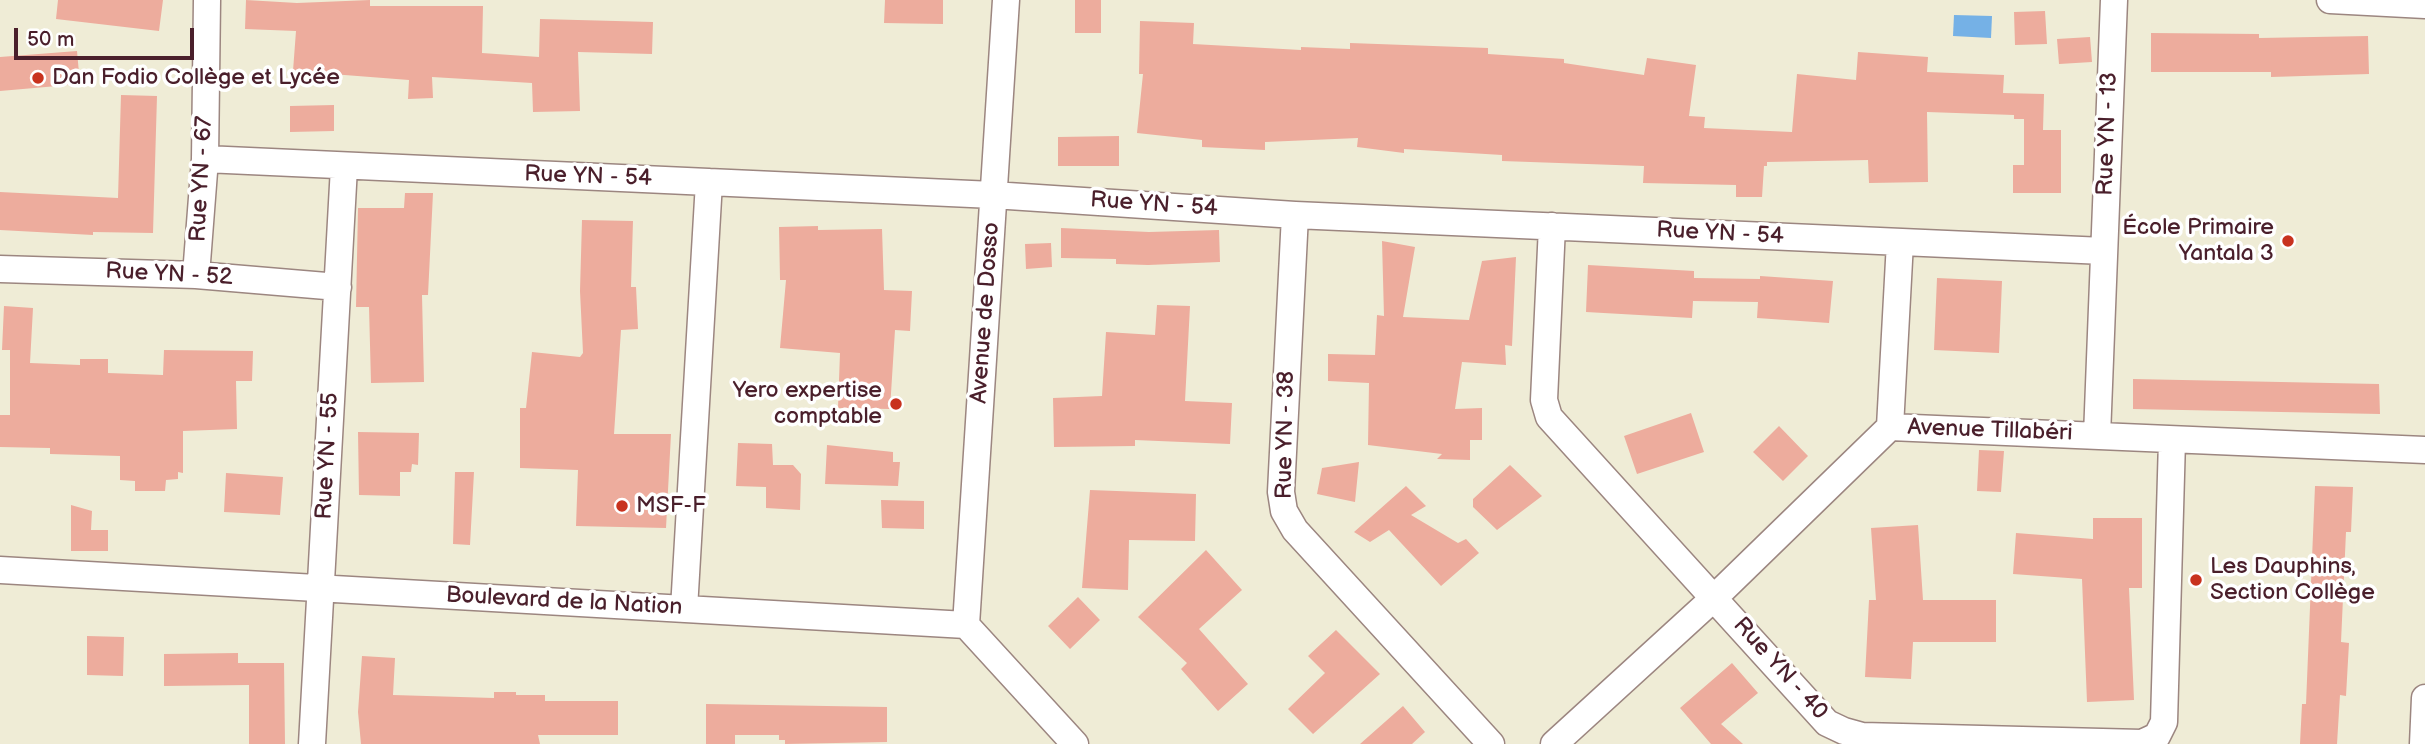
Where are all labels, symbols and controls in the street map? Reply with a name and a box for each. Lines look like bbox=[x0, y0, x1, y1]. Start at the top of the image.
scale bar bbox=[18, 14, 198, 58]
text: 50 m bbox=[27, 27, 74, 52]
place label: Dan Fodio Collège et Lycée bbox=[52, 64, 340, 92]
marker: Dan Fodio Collège et Lycée bbox=[30, 70, 46, 86]
street label: Rue YN - 13 bbox=[2092, 72, 2124, 196]
street label: Rue YN - 67 bbox=[185, 115, 219, 243]
street label: Rue YN - 54 bbox=[524, 161, 652, 193]
street label: Rue YN - 54 bbox=[1089, 187, 1219, 223]
place label: École Primaire Yantala 3 bbox=[2122, 214, 2274, 268]
street label: Rue YN - 54 bbox=[1655, 217, 1785, 251]
street label: Avenue de Dosso bbox=[966, 221, 1006, 405]
marker: École Primaire Yantala 3 bbox=[2280, 233, 2296, 249]
street label: Rue YN - 52 bbox=[105, 258, 233, 292]
street label: Rue YN - 38 bbox=[1271, 371, 1301, 499]
place label: Yero expertise comptable bbox=[733, 377, 882, 431]
street label: Rue YN - 55 bbox=[311, 392, 345, 520]
marker: Yero expertise comptable bbox=[888, 396, 904, 412]
street label: Avenue Tillabéri bbox=[1907, 414, 2073, 448]
place label: MSF-F bbox=[636, 492, 706, 520]
marker: MSF-F bbox=[614, 498, 630, 514]
place label: Les Dauphins, Section Collège bbox=[2210, 553, 2375, 607]
marker: Les Dauphins, Section Collège bbox=[2188, 572, 2204, 588]
street label: Boulevard de la Nation bbox=[445, 582, 683, 622]
street label: Rue YN - 40 bbox=[1727, 612, 1833, 726]

